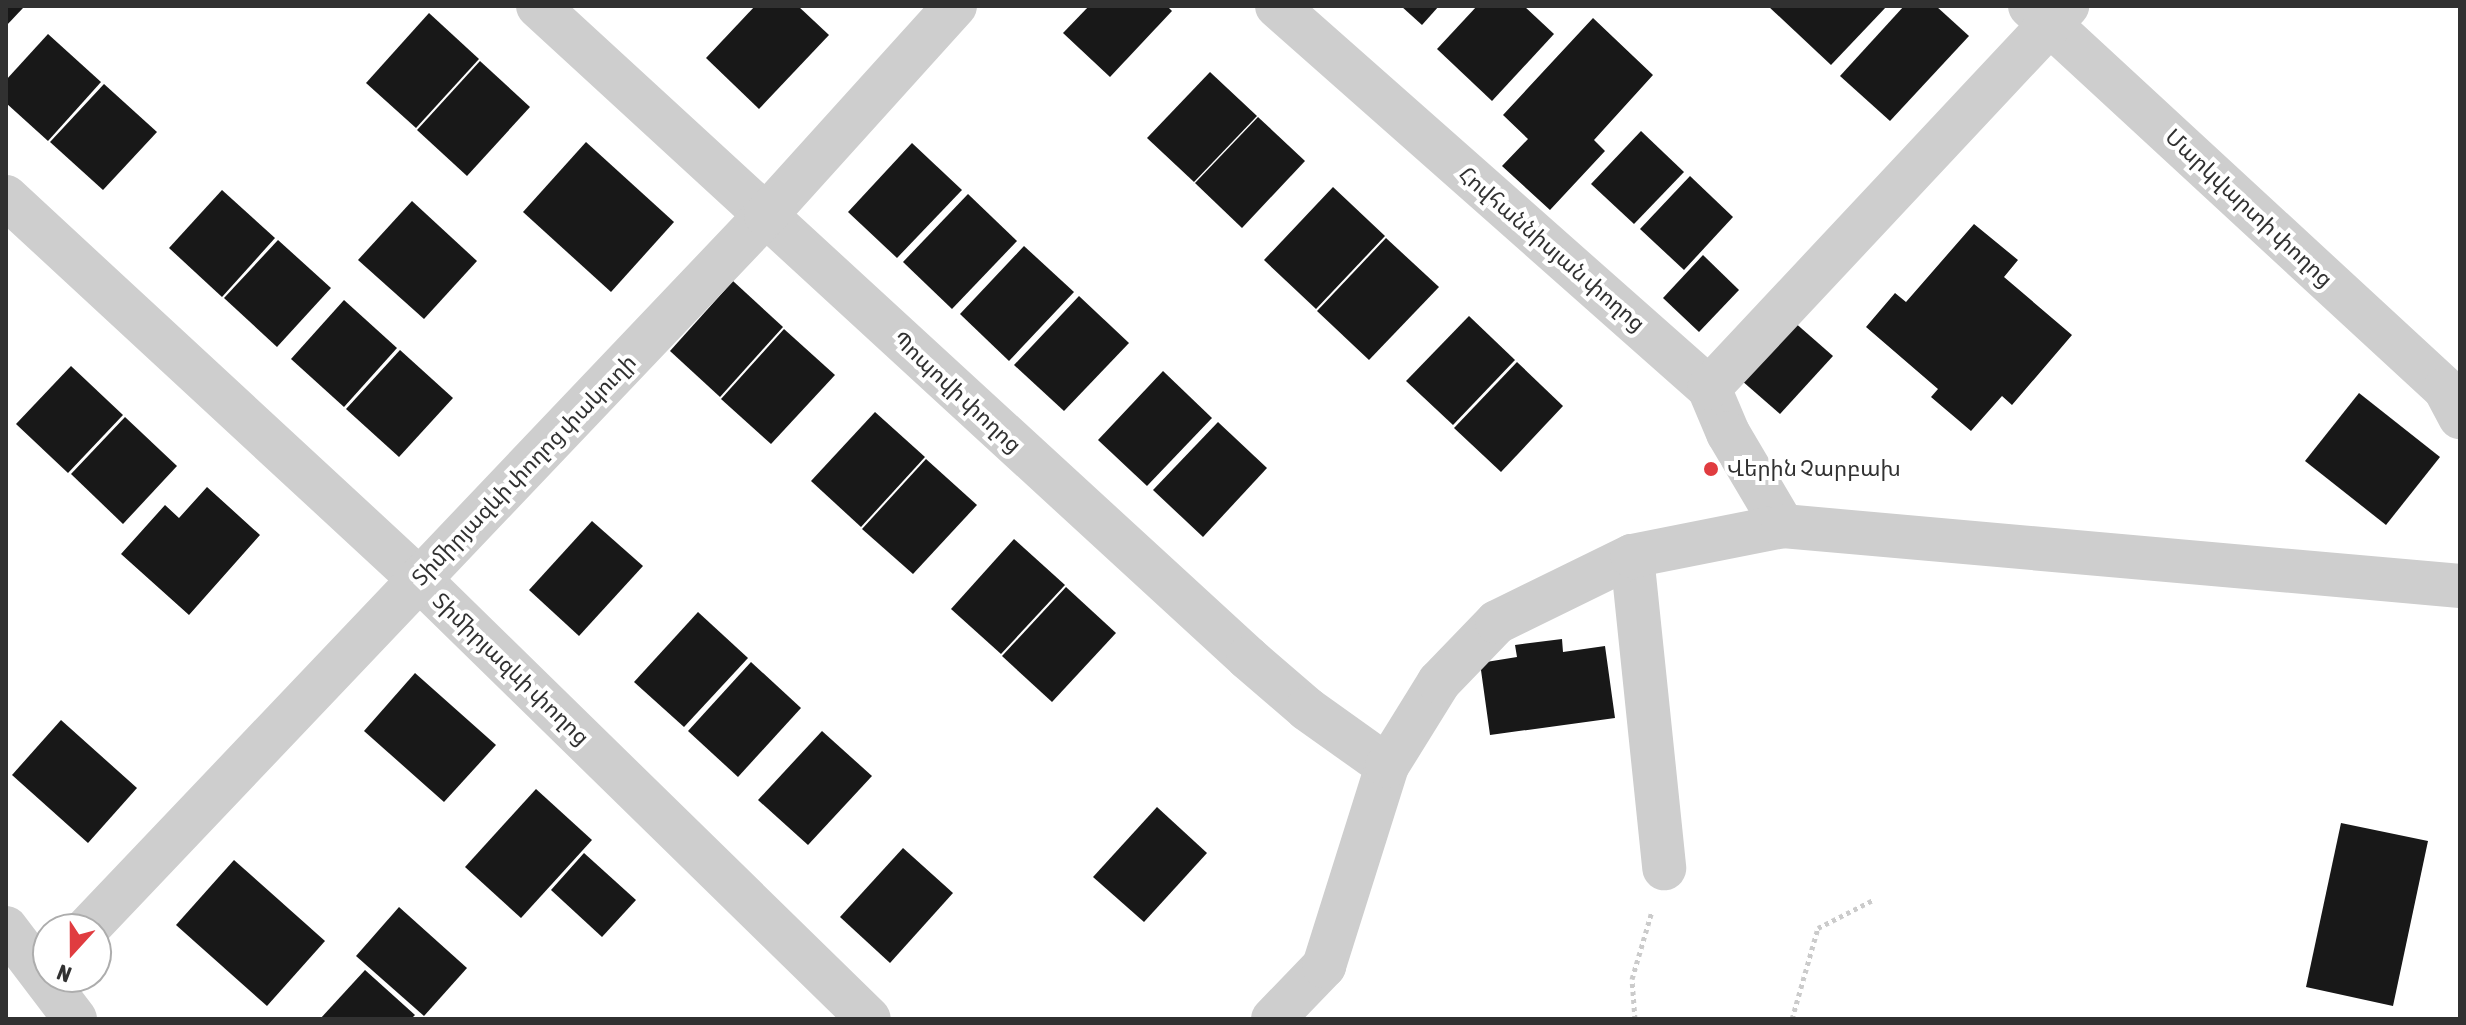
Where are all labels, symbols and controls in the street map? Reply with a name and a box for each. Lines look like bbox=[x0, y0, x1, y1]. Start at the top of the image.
street label: Մարկվարտի փողոց bbox=[2160, 124, 2338, 292]
street label: Հովհաննիսյան փողոց bbox=[1454, 161, 1650, 337]
street label: Պոպովի փողոց bbox=[887, 326, 1027, 458]
street label: Տիմիրյազևի փողոց փակուղի bbox=[406, 349, 642, 591]
place label: Վերին Չարբախ bbox=[1727, 456, 1901, 482]
marker: Վերին Չարբախ bbox=[1702, 460, 1720, 478]
street label: Տիմիրյազևի փողոց bbox=[427, 587, 595, 751]
north arrow bbox=[32, 913, 112, 993]
text: N bbox=[53, 959, 75, 988]

